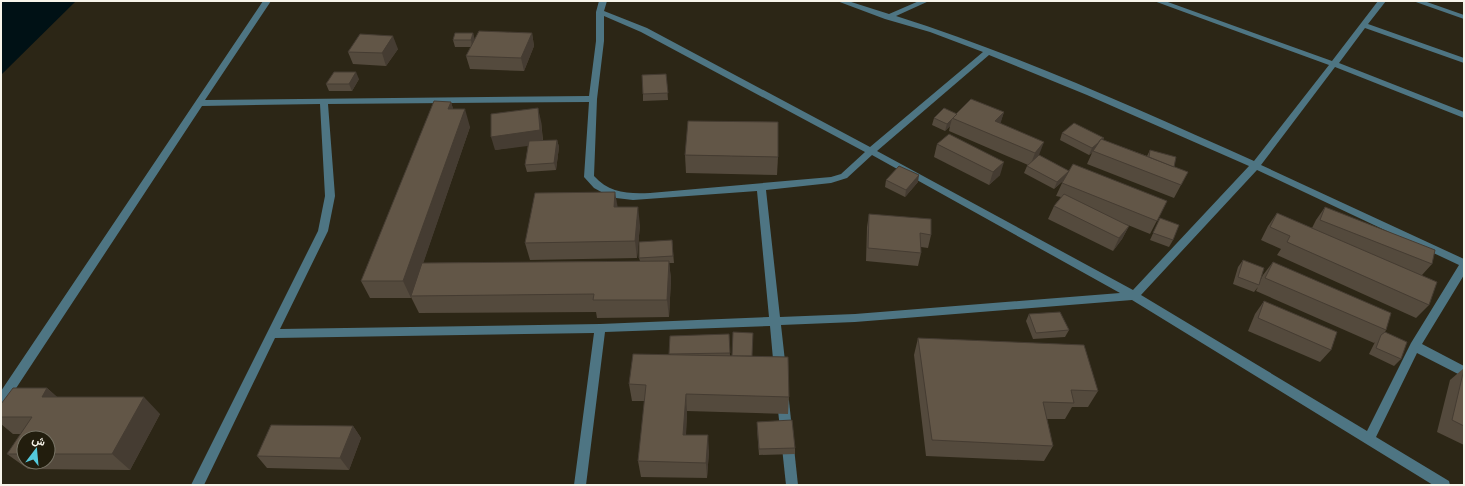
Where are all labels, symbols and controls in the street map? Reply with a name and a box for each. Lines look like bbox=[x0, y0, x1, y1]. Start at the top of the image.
north arrow bbox=[16, 430, 56, 470]
text: ش bbox=[30, 433, 47, 449]

